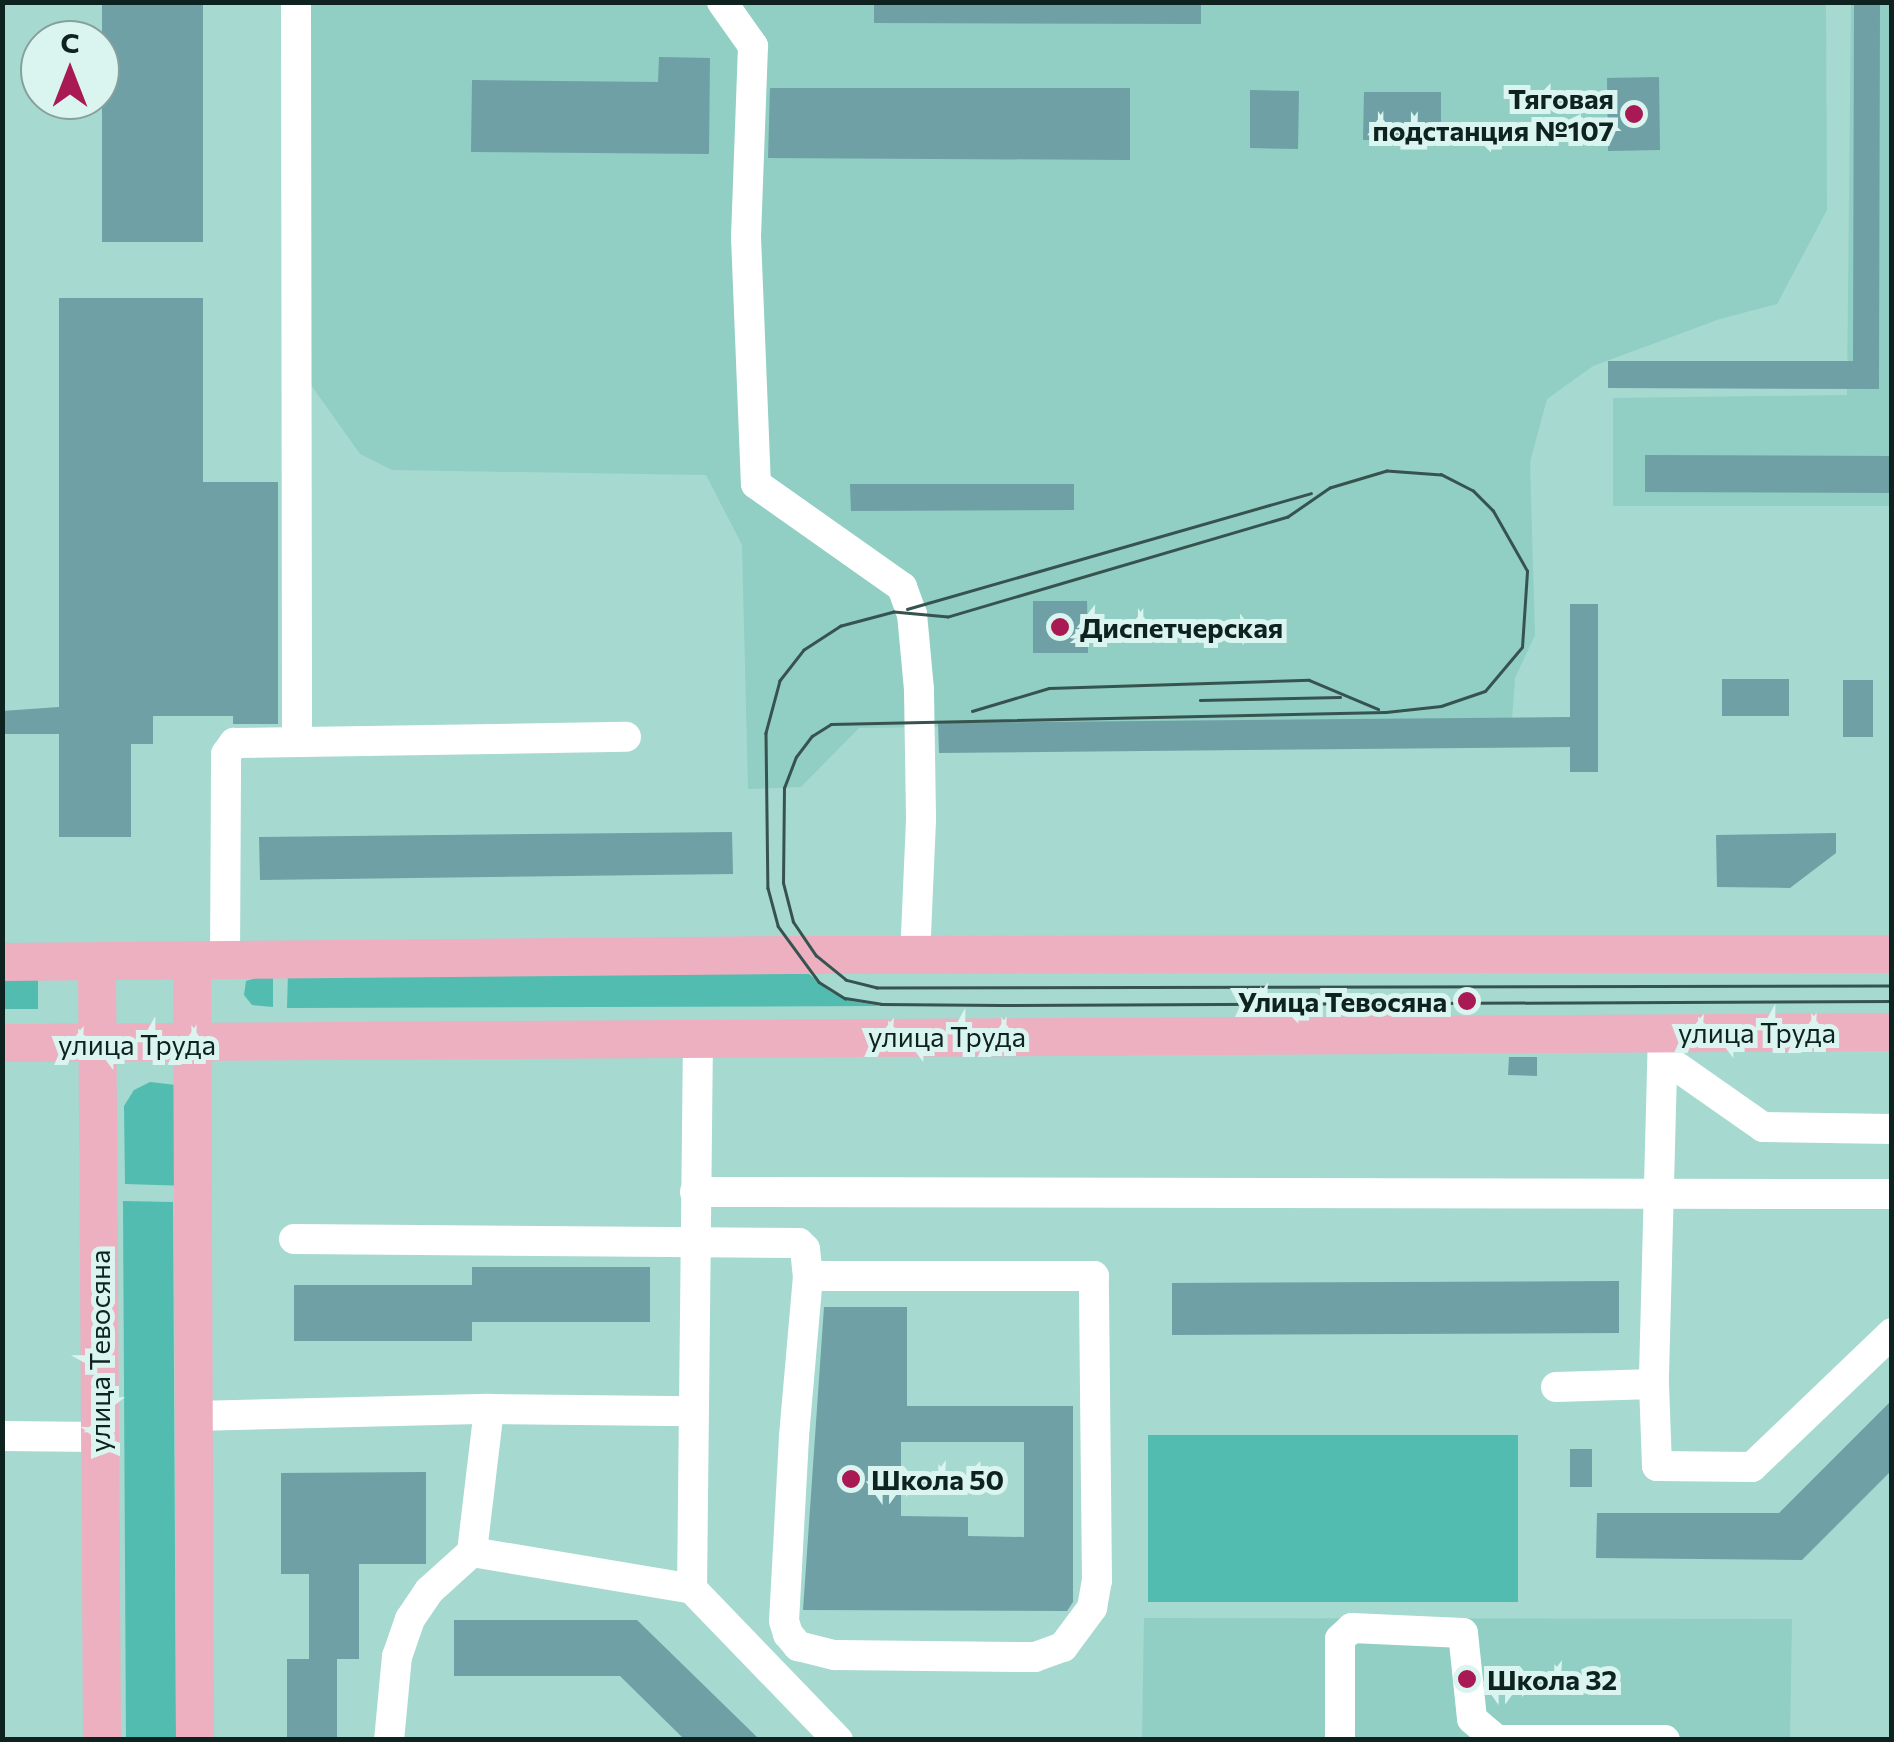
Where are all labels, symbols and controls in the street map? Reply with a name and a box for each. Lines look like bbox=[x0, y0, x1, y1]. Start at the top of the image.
north arrow bbox=[20, 20, 120, 120]
text: С bbox=[60, 25, 80, 59]
place label: Тяговая подстанция №107 bbox=[1372, 81, 1614, 147]
marker: Тяговая подстанция №107 bbox=[1623, 103, 1645, 125]
place label: Диспетчерская bbox=[1080, 610, 1283, 644]
marker: Диспетчерская bbox=[1049, 616, 1071, 638]
place label: Улица Тевосяна bbox=[1238, 984, 1447, 1018]
marker: Улица Тевосяна bbox=[1456, 990, 1478, 1012]
street label: улица Труда bbox=[1678, 1015, 1836, 1049]
street label: улица Труда bbox=[868, 1019, 1026, 1053]
street label: улица Труда bbox=[58, 1027, 216, 1061]
street label: улица Тевосяна bbox=[82, 1249, 116, 1453]
place label: Школа 50 bbox=[871, 1462, 1004, 1496]
marker: Школа 50 bbox=[840, 1468, 862, 1490]
place label: Школа 32 bbox=[1487, 1662, 1617, 1696]
marker: Школа 32 bbox=[1456, 1668, 1478, 1690]

